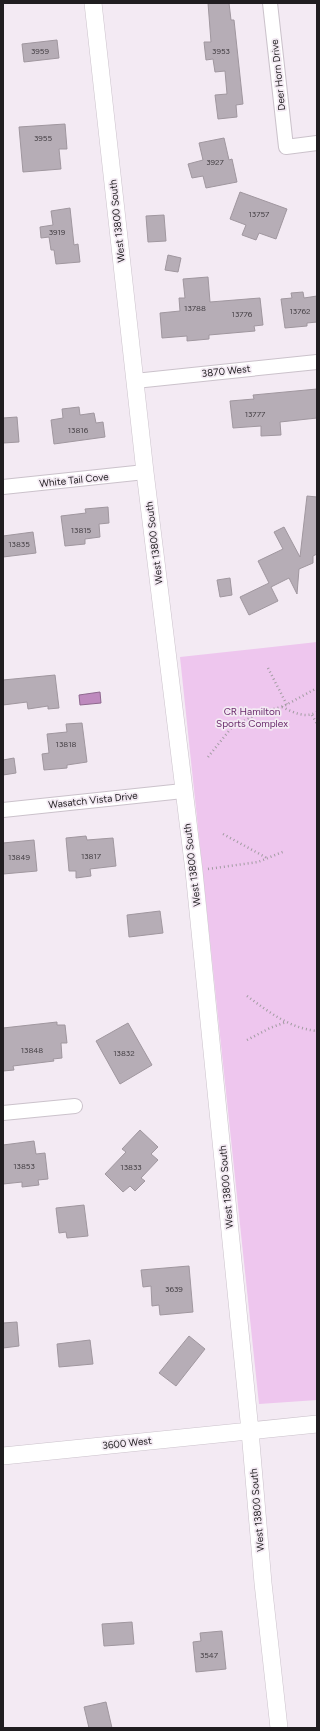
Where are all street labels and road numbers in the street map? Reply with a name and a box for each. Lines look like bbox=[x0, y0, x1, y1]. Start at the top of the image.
street label: Deer Horn Drive bbox=[268, 38, 288, 111]
street label: West 13800 South bbox=[106, 178, 128, 263]
street label: 3870 West bbox=[201, 362, 251, 380]
street label: White Tail Cove bbox=[39, 470, 110, 490]
street label: West 13800 South bbox=[142, 500, 166, 585]
street label: Wasatch Vista Drive bbox=[48, 789, 139, 811]
street label: West 13800 South bbox=[180, 822, 204, 907]
street label: West 13800 South bbox=[216, 1144, 236, 1229]
street label: 3600 West bbox=[102, 1434, 153, 1452]
street label: West 13800 South bbox=[247, 1467, 267, 1552]

